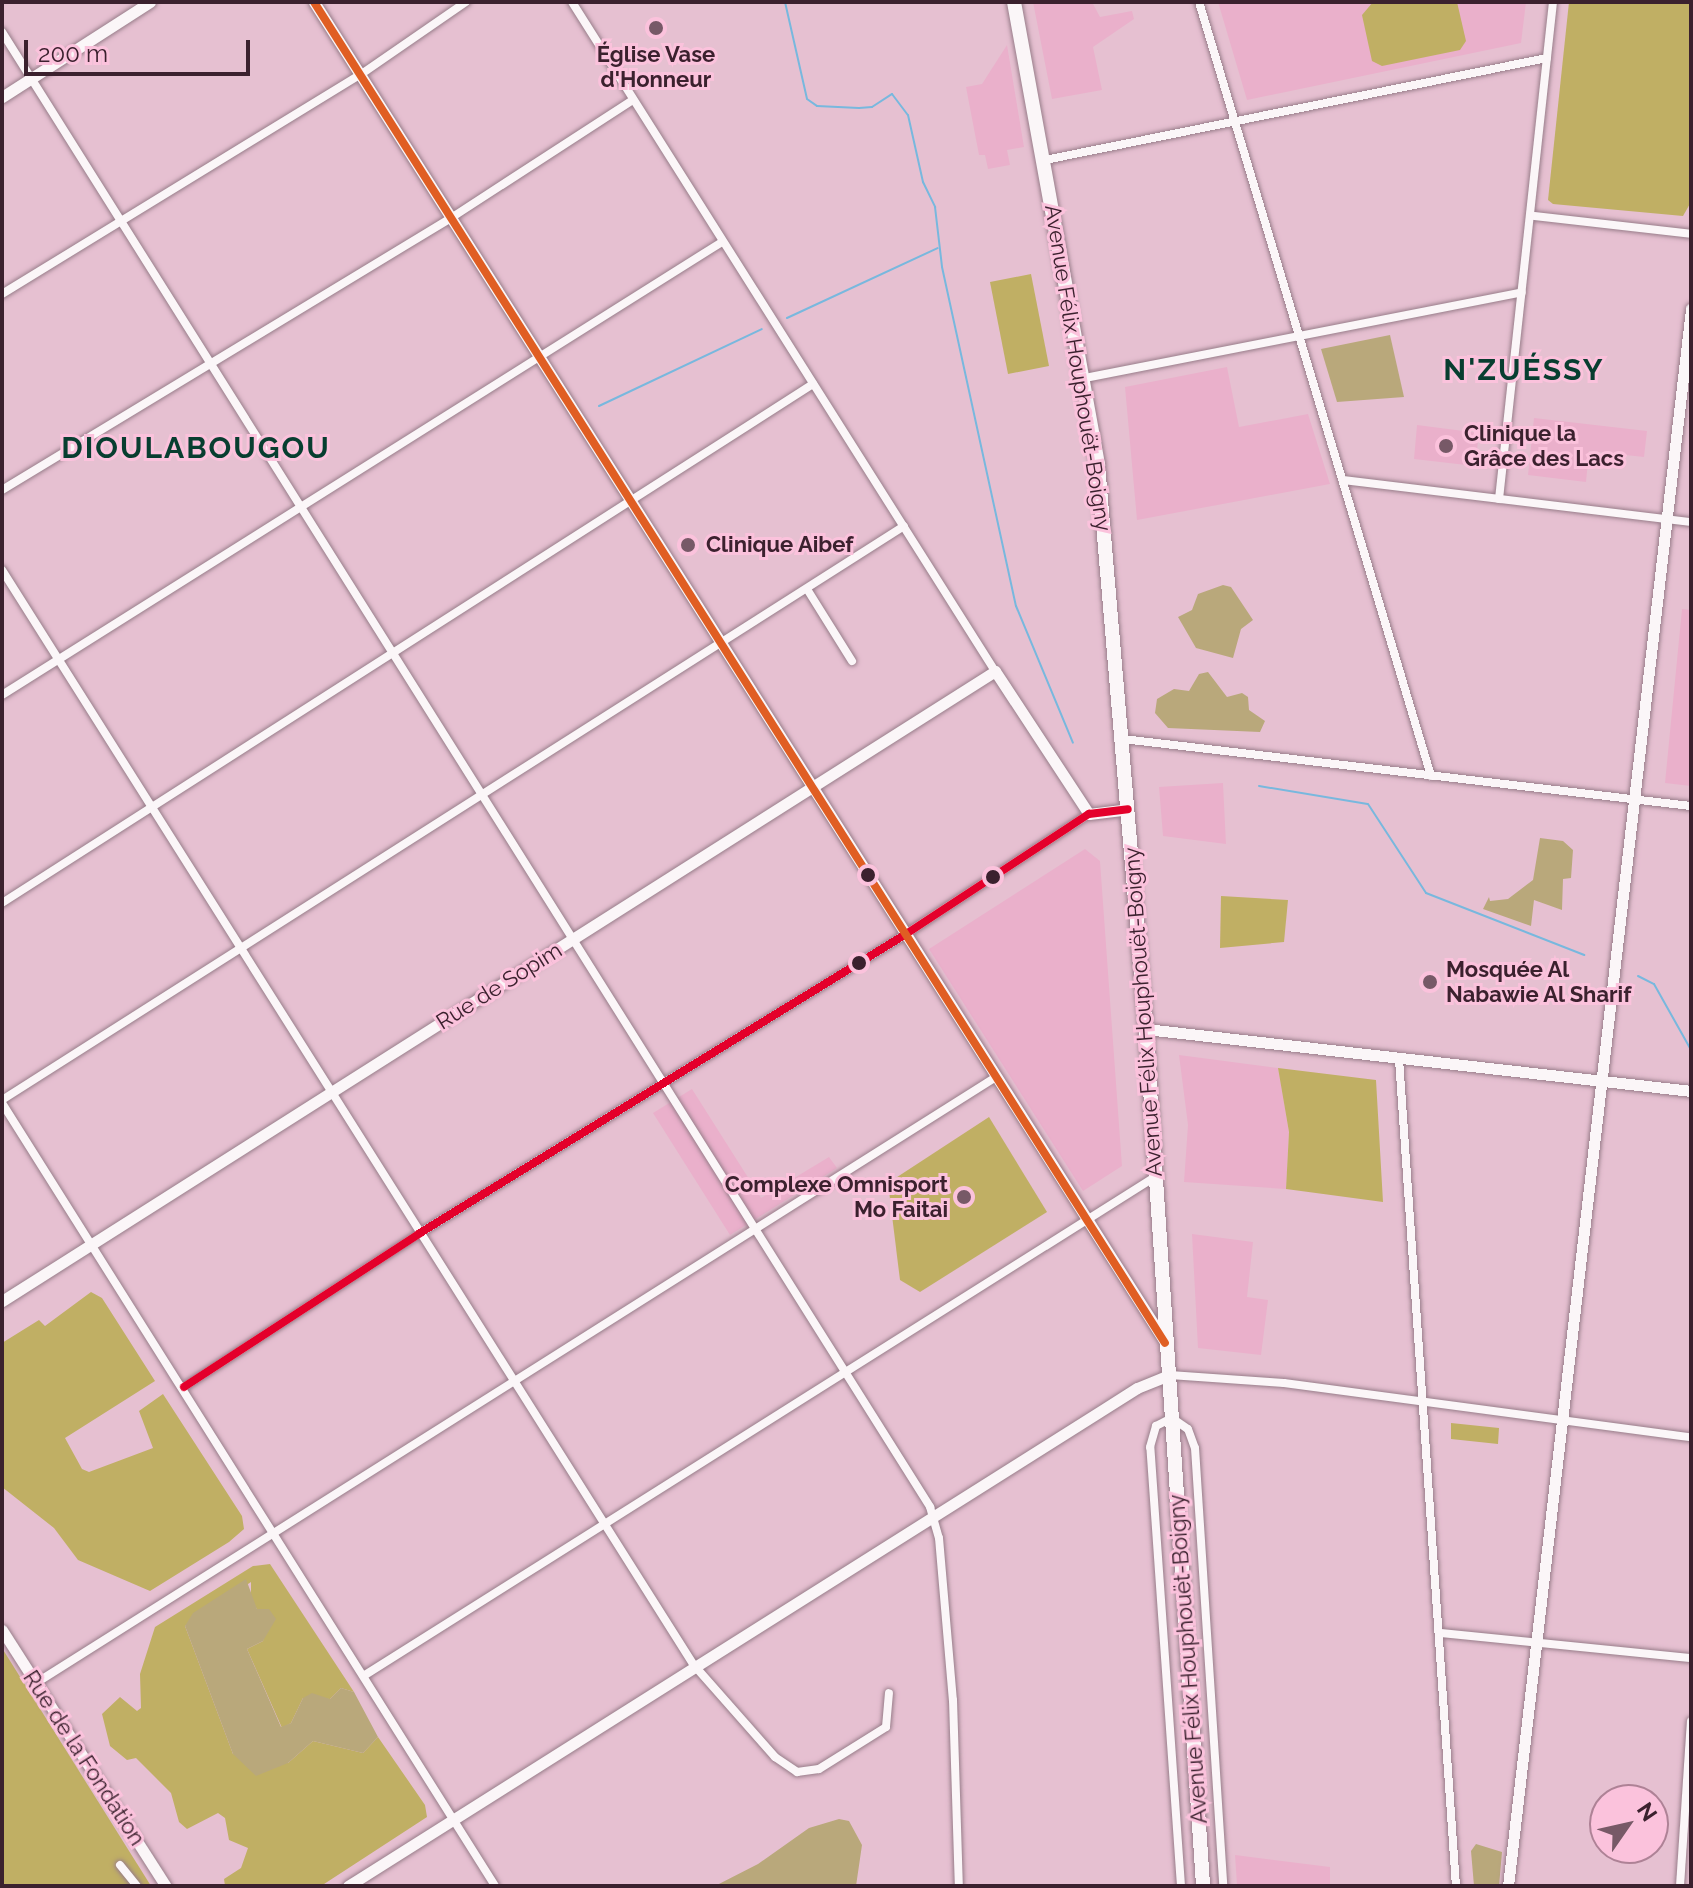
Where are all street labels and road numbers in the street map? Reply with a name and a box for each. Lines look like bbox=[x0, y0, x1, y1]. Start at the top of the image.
street label: Avenue Félix Houphouët-Boigny bbox=[1039, 203, 1117, 533]
street label: Avenue Félix Houphouët-Boigny bbox=[1118, 846, 1168, 1178]
street label: Rue de Sopim bbox=[431, 937, 567, 1035]
street label: Avenue Félix Houphouët-Boigny bbox=[1163, 1493, 1213, 1825]
street label: Rue de la Fondation bbox=[18, 1666, 150, 1850]

